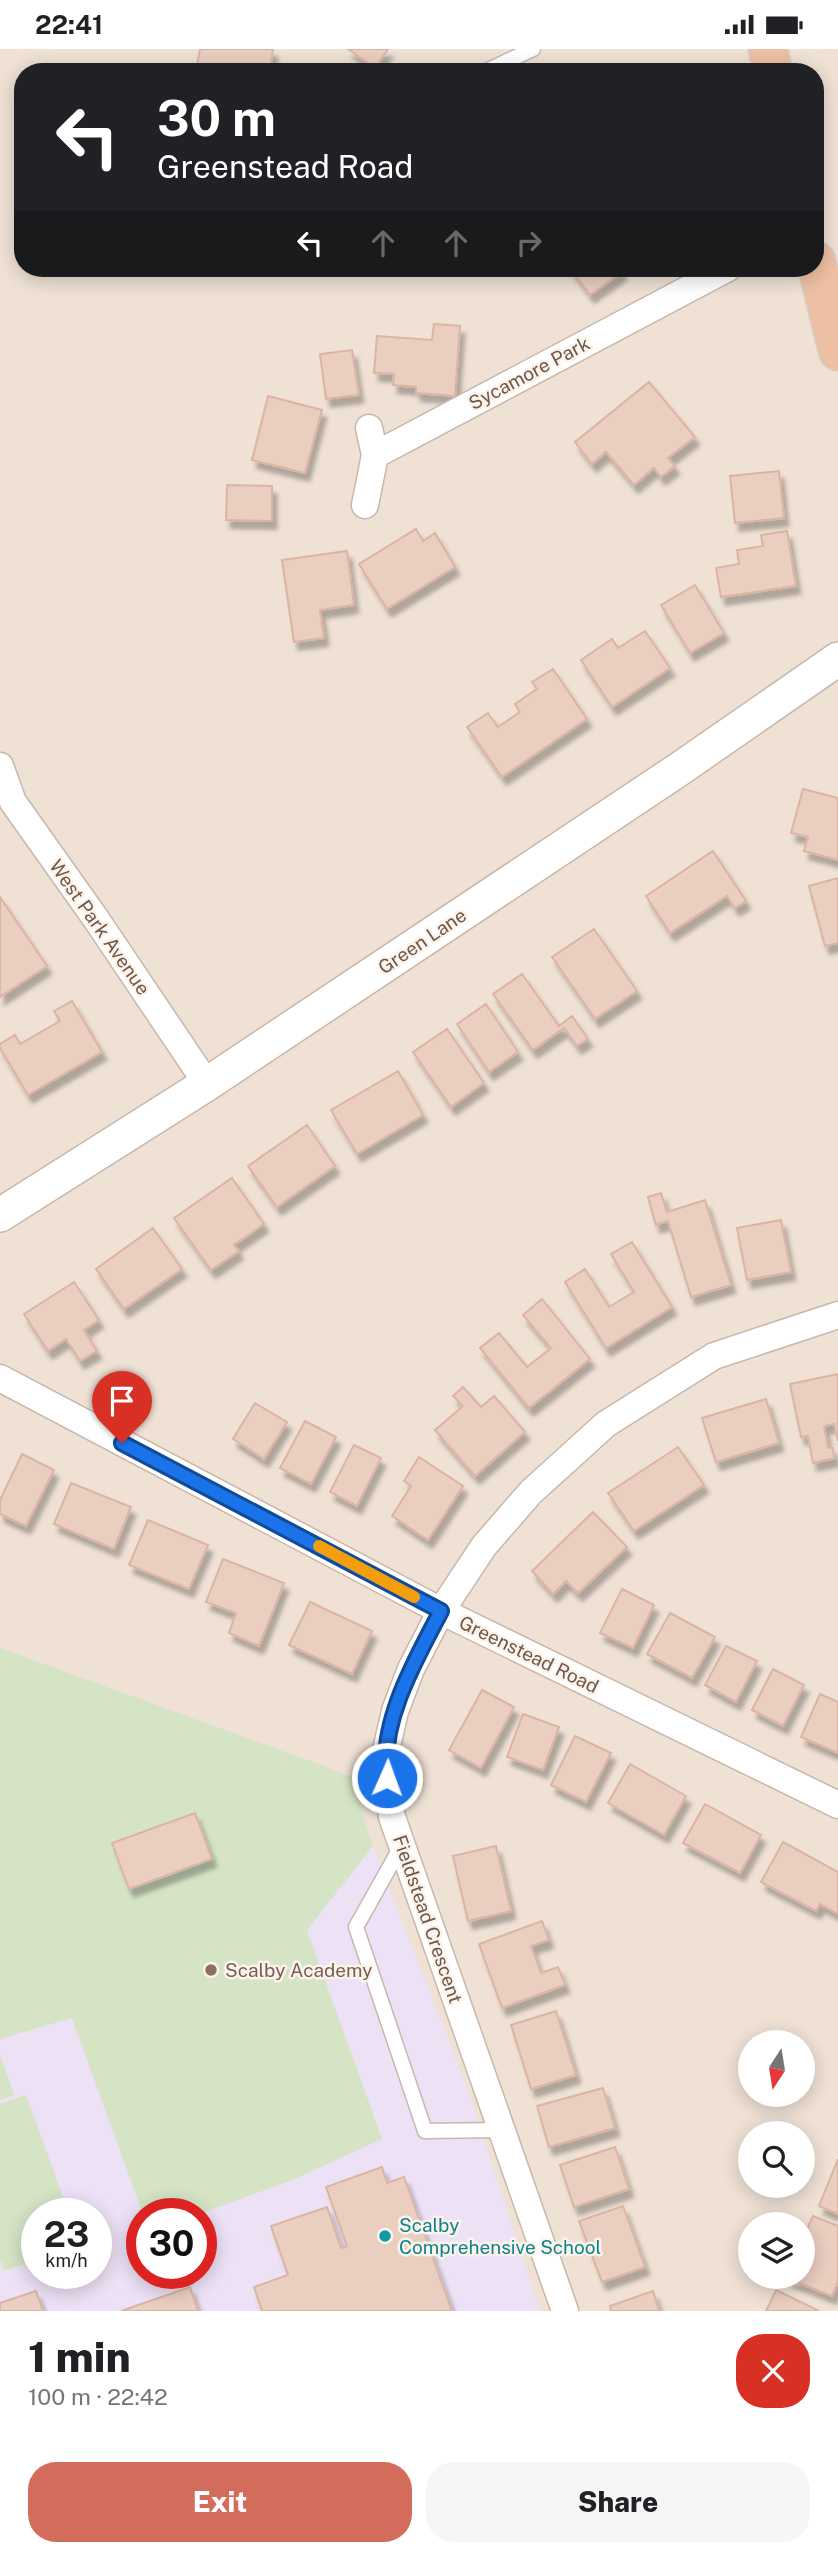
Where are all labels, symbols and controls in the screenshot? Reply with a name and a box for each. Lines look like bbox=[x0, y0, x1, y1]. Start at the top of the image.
text: 22:41 bbox=[35, 9, 103, 40]
text: 30 m bbox=[157, 89, 276, 147]
icon: left bbox=[42, 91, 133, 182]
text: Greenstead Road bbox=[157, 148, 413, 185]
icon: left bbox=[291, 224, 329, 262]
icon: ahead bbox=[364, 224, 402, 262]
icon: ahead bbox=[437, 224, 475, 262]
icon: right bbox=[510, 224, 548, 262]
street label: Sycamore Park bbox=[465, 332, 594, 414]
street label: West Park Avenue bbox=[45, 855, 155, 999]
street label: Green Lane bbox=[374, 904, 470, 978]
pin bbox=[92, 1371, 152, 1443]
icon: arrive bbox=[103, 1382, 141, 1420]
street label: Greenstead Road bbox=[456, 1611, 602, 1697]
position arrow bbox=[350, 1741, 424, 1815]
street label: Fieldstead Crescent bbox=[389, 1832, 467, 2006]
place label: Scalby Academy bbox=[225, 1959, 372, 1981]
marker: Scalby Academy bbox=[203, 1962, 219, 1978]
north arrow bbox=[738, 2030, 816, 2107]
map controls bbox=[738, 2030, 815, 2289]
button: search bbox=[738, 2121, 815, 2198]
speed limit sign: 30 bbox=[126, 2198, 217, 2289]
button: layers bbox=[738, 2212, 815, 2289]
text: 23 bbox=[44, 2214, 89, 2255]
place label: Scalby Comprehensive School bbox=[399, 2214, 601, 2258]
marker: Scalby Comprehensive School bbox=[377, 2228, 393, 2244]
text: km/h bbox=[45, 2250, 88, 2271]
text: 1 min bbox=[28, 2332, 131, 2381]
button: close bbox=[736, 2334, 810, 2408]
text: 100 m · 22:42 bbox=[28, 2383, 168, 2410]
button: Exit bbox=[28, 2462, 412, 2542]
button: Share bbox=[426, 2462, 810, 2542]

